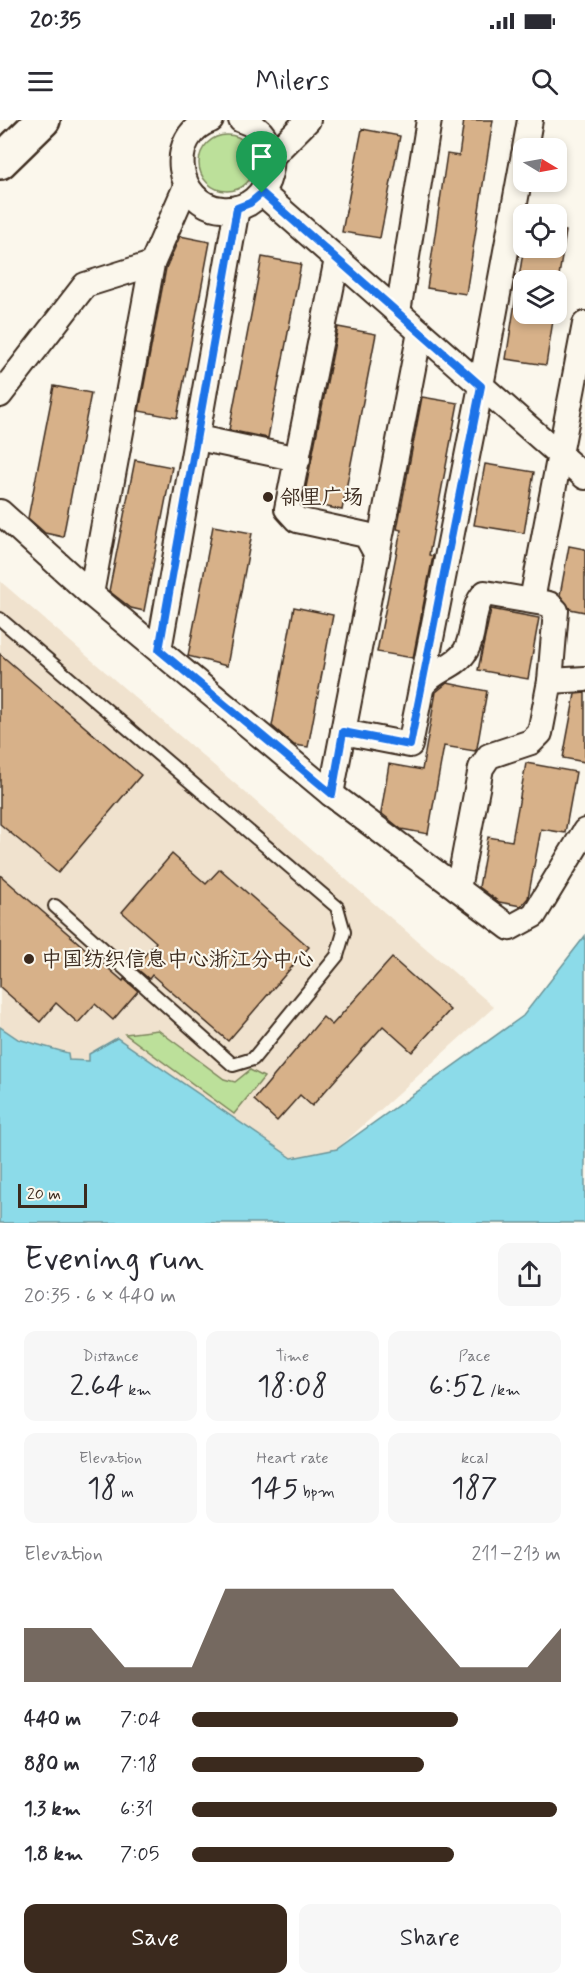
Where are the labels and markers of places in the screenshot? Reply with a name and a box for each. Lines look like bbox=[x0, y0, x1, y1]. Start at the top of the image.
pin bbox=[236, 131, 287, 193]
place label: 邻里广场 bbox=[280, 484, 364, 512]
marker: 邻里广场 bbox=[261, 490, 275, 504]
place label: 中国纺织信息中心浙江分中心 bbox=[41, 946, 314, 974]
marker: 中国纺织信息中心浙江分中心 bbox=[22, 952, 36, 966]

